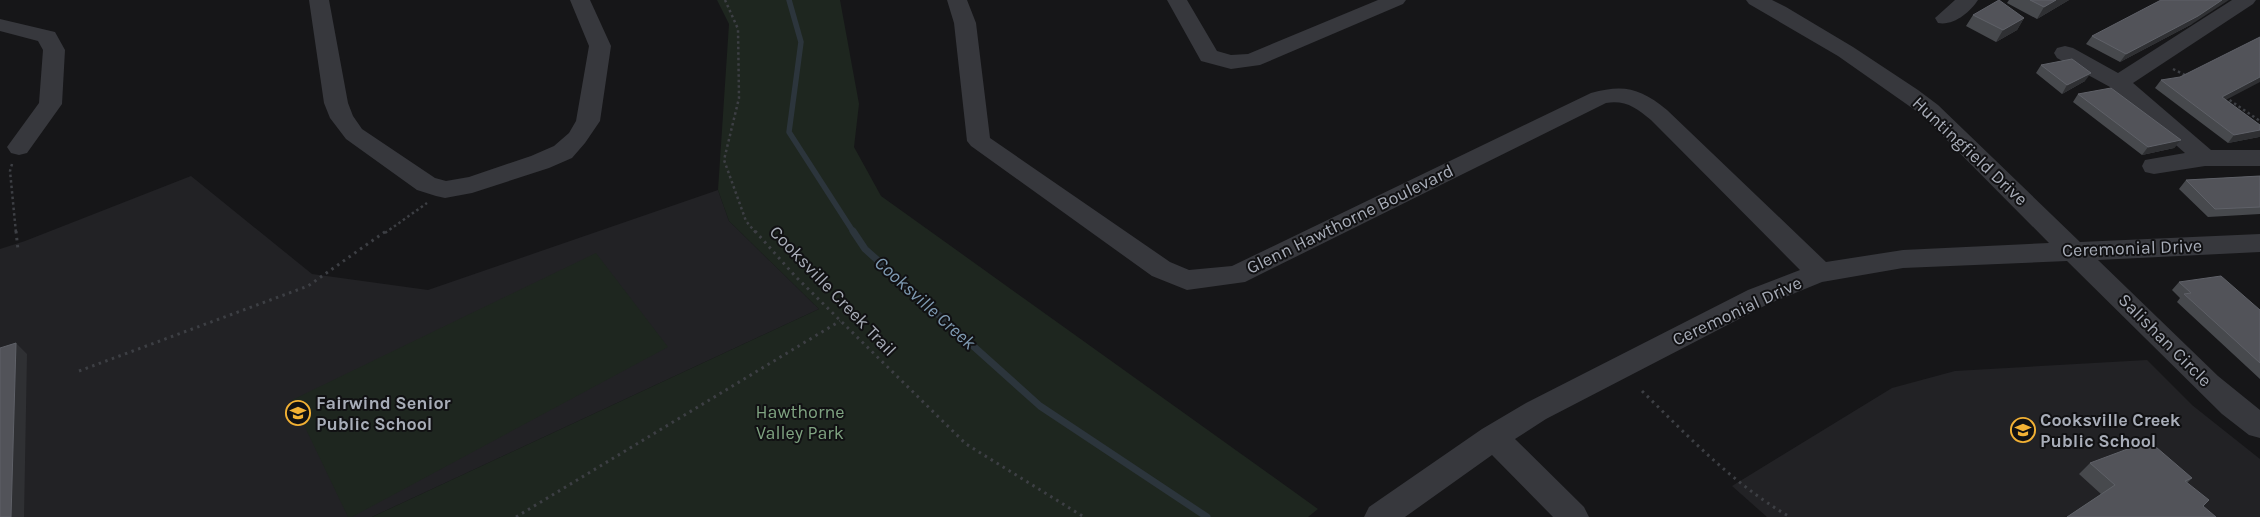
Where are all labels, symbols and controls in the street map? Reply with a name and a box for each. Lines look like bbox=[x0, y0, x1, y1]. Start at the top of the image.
street label: Huntingfield Drive bbox=[1908, 92, 2032, 210]
street label: Glenn Hawthorne Boulevard bbox=[1243, 159, 1457, 279]
street label: Cooksville Creek Trail bbox=[765, 221, 901, 361]
street label: Ceremonial Drive bbox=[2062, 235, 2202, 261]
water label: Cooksville Creek bbox=[870, 252, 980, 354]
street label: Ceremonial Drive bbox=[1669, 271, 1805, 351]
street label: Salishan Circle bbox=[2114, 289, 2216, 391]
place label: Fairwind Senior Public School bbox=[316, 392, 451, 435]
school or university icon: Fairwind Senior Public School bbox=[285, 400, 311, 426]
park label: Hawthorne Valley Park bbox=[755, 401, 845, 444]
place label: Cooksville Creek Public School bbox=[2040, 409, 2181, 452]
school or university icon: Cooksville Creek Public School bbox=[2010, 417, 2036, 443]

